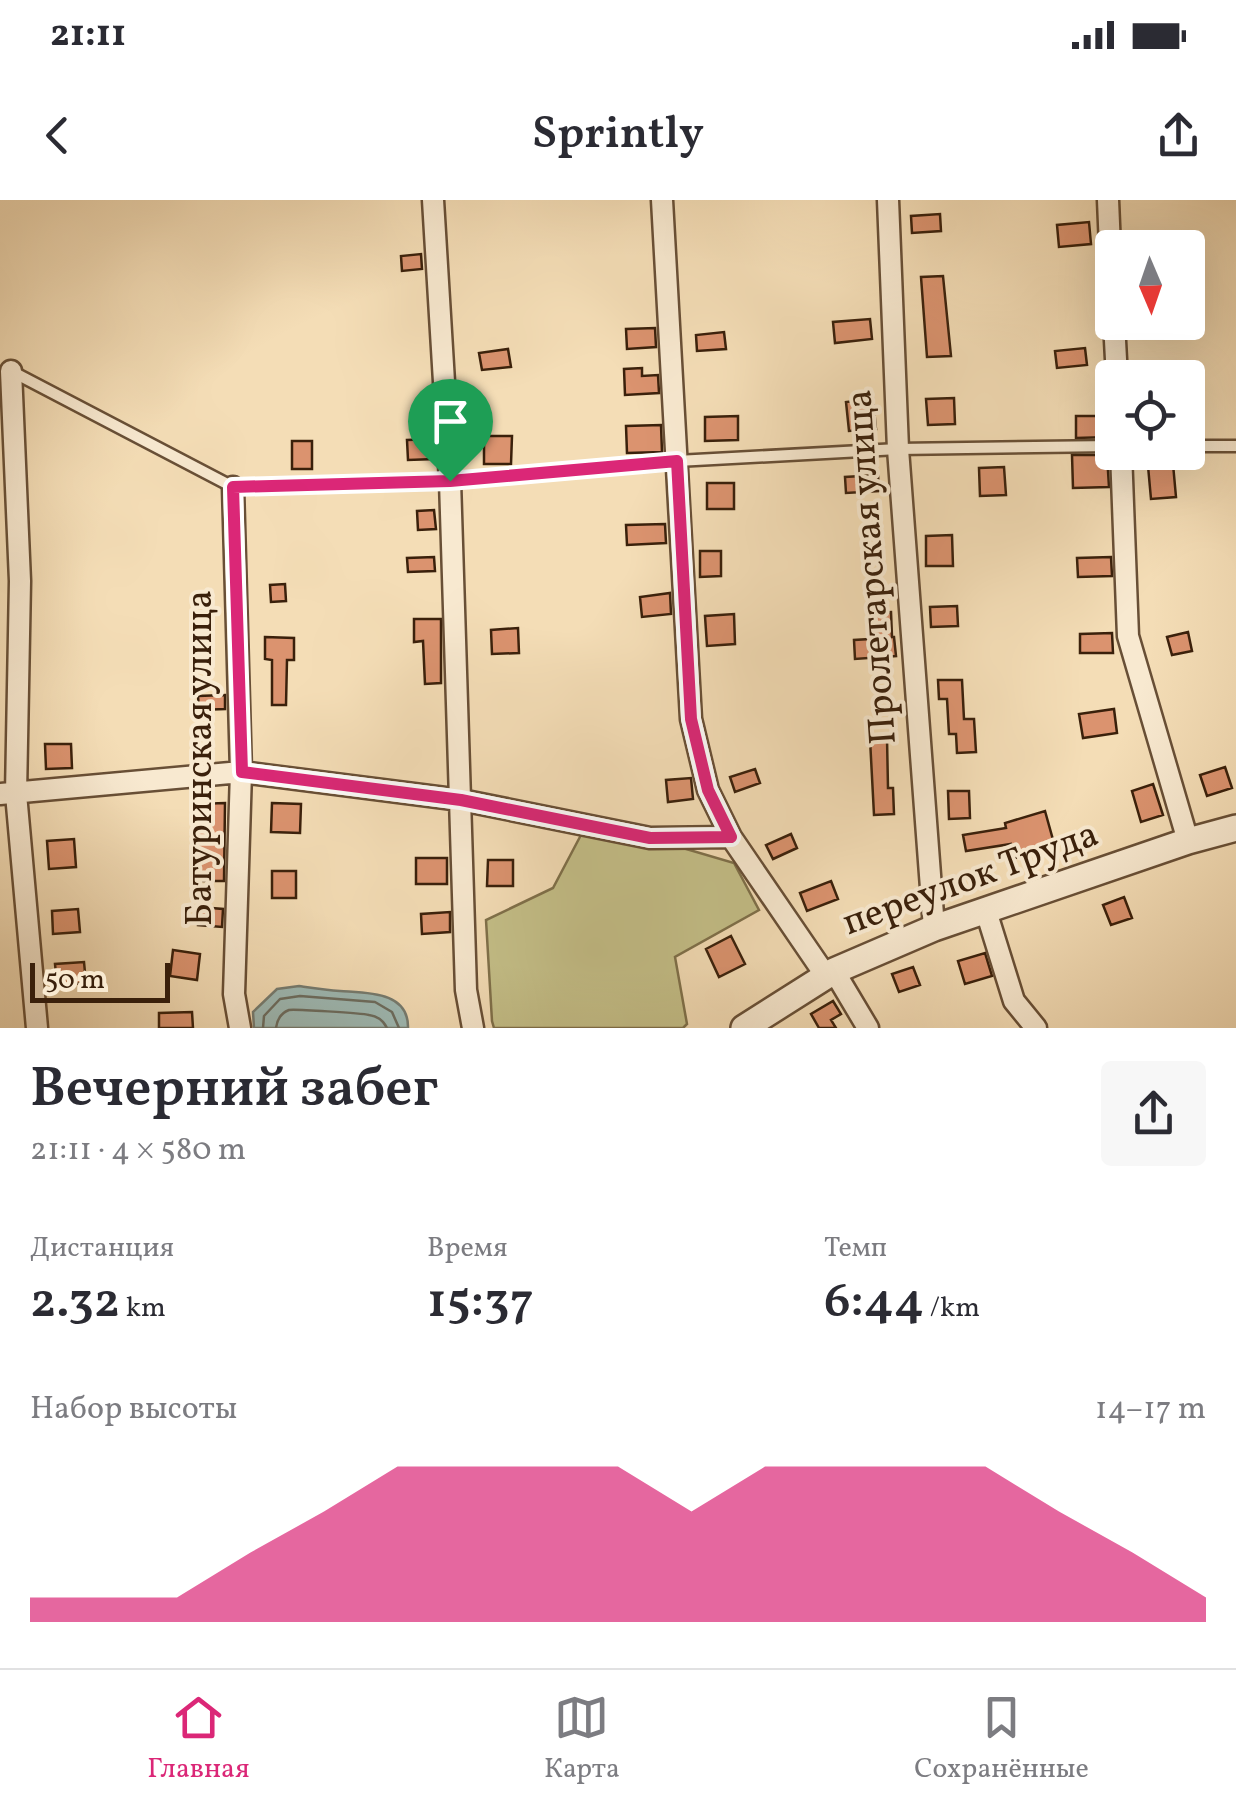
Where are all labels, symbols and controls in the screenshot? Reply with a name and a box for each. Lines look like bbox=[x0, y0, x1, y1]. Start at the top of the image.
text: 21:11 bbox=[50, 9, 126, 62]
text: Sprintly bbox=[532, 104, 704, 167]
icon: back bbox=[30, 108, 85, 163]
icon: share bbox=[1151, 108, 1206, 163]
north arrow bbox=[1095, 230, 1205, 340]
map controls bbox=[1095, 230, 1205, 470]
button: locate bbox=[1095, 360, 1205, 470]
pin bbox=[408, 379, 493, 482]
street label: Пролетарская улица bbox=[834, 388, 912, 746]
icon: arrive bbox=[423, 394, 478, 449]
street label: Батуринская улица bbox=[175, 590, 228, 926]
street label: переулок Труда bbox=[836, 809, 1106, 951]
scale bar bbox=[30, 958, 170, 1003]
text: 50 m bbox=[45, 961, 105, 1000]
text: Вечерний забег bbox=[30, 1053, 438, 1129]
button: share bbox=[1101, 1061, 1206, 1166]
text: 21:11 · 4 × 580 m bbox=[30, 1129, 246, 1173]
text: Дистанция bbox=[30, 1229, 174, 1268]
text: Время bbox=[427, 1229, 508, 1268]
text: Темп bbox=[824, 1229, 887, 1268]
text: 2.32 bbox=[30, 1268, 120, 1338]
text: 15:37 bbox=[427, 1268, 534, 1338]
text: 6:44 bbox=[824, 1268, 924, 1338]
text: km bbox=[120, 1289, 166, 1328]
text: /km bbox=[924, 1289, 980, 1328]
text: Набор высоты bbox=[30, 1388, 237, 1432]
text: 14–17 m bbox=[1095, 1388, 1206, 1432]
tab: Главная bbox=[147, 1690, 250, 1789]
tab: Карта bbox=[544, 1690, 620, 1789]
tab: Сохранённые bbox=[914, 1690, 1089, 1789]

